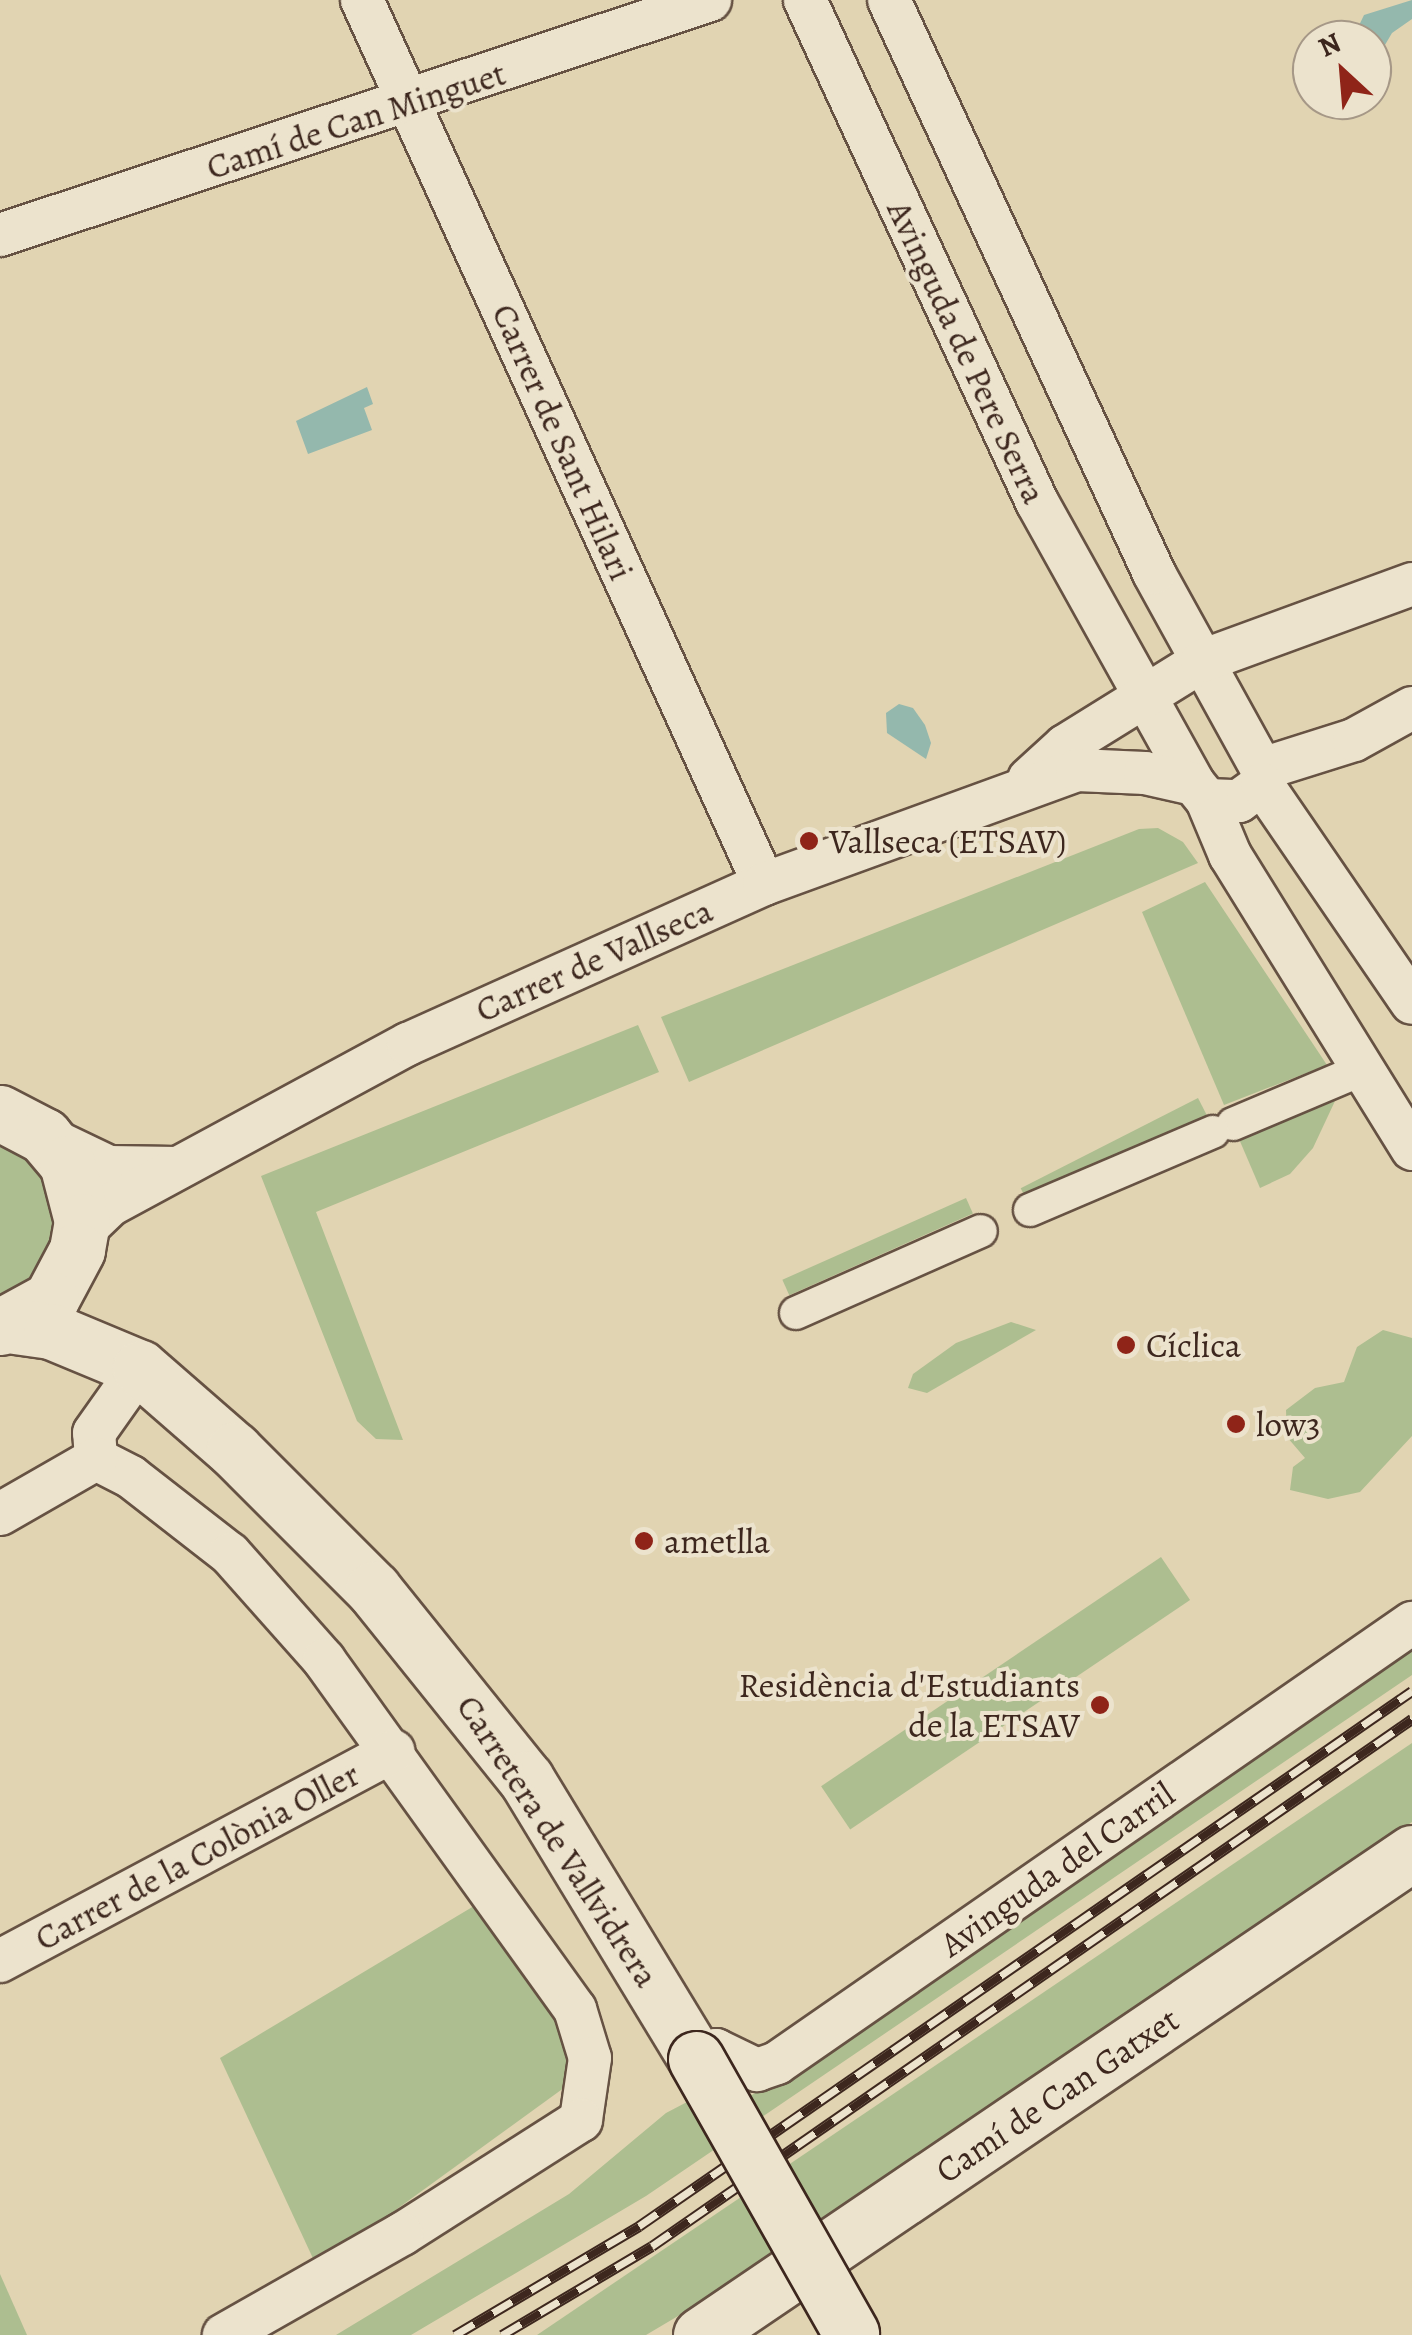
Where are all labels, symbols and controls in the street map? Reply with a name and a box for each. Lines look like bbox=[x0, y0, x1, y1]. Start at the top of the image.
north arrow bbox=[1292, 20, 1392, 120]
text: N bbox=[1312, 23, 1347, 66]
street label: Camí de Can Minguet bbox=[201, 52, 511, 188]
street label: Avinguda de Pere Serra bbox=[878, 194, 1056, 510]
street label: Carrer de Sant Hilari bbox=[483, 297, 643, 587]
place label: Vallseca (ETSAV) bbox=[829, 820, 1066, 862]
marker: Vallseca (ETSAV) bbox=[798, 830, 820, 852]
street label: Carrer de Vallseca bbox=[469, 889, 719, 1031]
place label: Cíclica bbox=[1146, 1324, 1241, 1366]
marker: Cíclica bbox=[1115, 1334, 1137, 1356]
place label: low3 bbox=[1256, 1403, 1321, 1445]
marker: low3 bbox=[1225, 1413, 1247, 1435]
place label: ametlla bbox=[664, 1520, 770, 1562]
marker: ametlla bbox=[633, 1530, 655, 1552]
place label: Residència d'Estudiants de la ETSAV bbox=[738, 1664, 1080, 1746]
street label: Carretera de Vallvidrera bbox=[448, 1687, 668, 1995]
marker: Residència d'Estudiants de la ETSAV bbox=[1089, 1694, 1111, 1716]
street label: Carrer de la Colònia Oller bbox=[28, 1753, 366, 1959]
street label: Avinguda del Carril bbox=[932, 1773, 1182, 1965]
street label: Camí de Can Gatxet bbox=[928, 1998, 1186, 2192]

